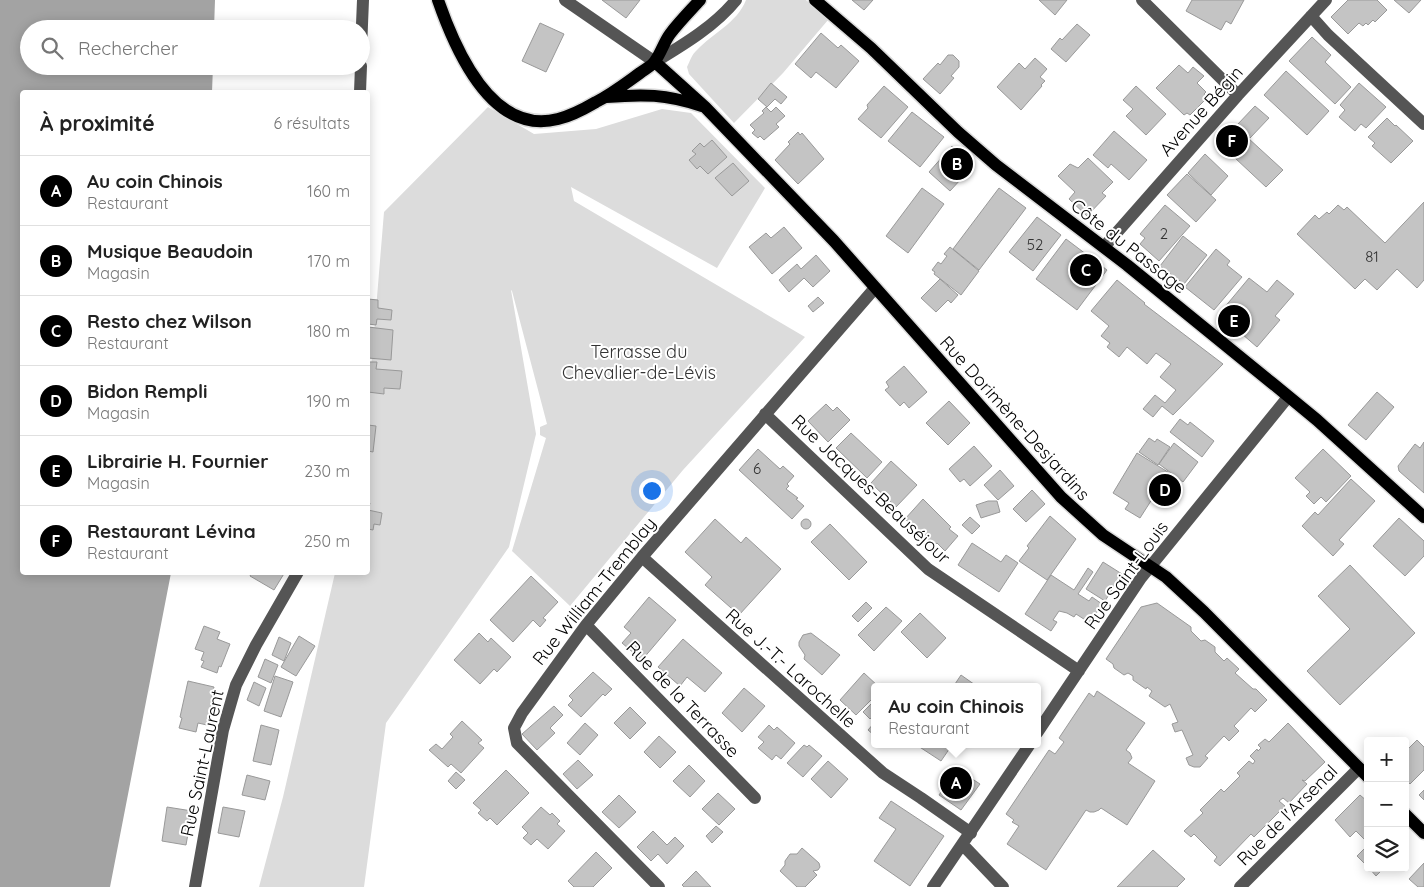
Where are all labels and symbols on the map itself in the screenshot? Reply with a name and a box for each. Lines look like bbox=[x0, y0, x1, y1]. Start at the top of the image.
street label: Avenue Bégin bbox=[1154, 61, 1248, 161]
pin: F bbox=[1216, 122, 1248, 160]
pin: B bbox=[941, 145, 973, 183]
street label: Côte du Passage bbox=[1067, 194, 1191, 298]
house number: 2 bbox=[1160, 224, 1168, 243]
house number: 52 bbox=[1027, 235, 1043, 254]
house number: 81 bbox=[1365, 247, 1379, 266]
pin: C bbox=[1070, 251, 1102, 289]
pin: E bbox=[1218, 302, 1250, 340]
street label: Rue Dorimène-Desjardins bbox=[935, 331, 1095, 505]
park label: Terrasse du Chevalier-de-Lévis bbox=[562, 340, 716, 384]
street label: Rue Jacques-Beauséjour bbox=[787, 409, 955, 569]
house number: 6 bbox=[753, 459, 761, 478]
pin: D bbox=[1149, 471, 1181, 509]
your location bbox=[639, 478, 665, 504]
street label: Rue William-Tremblay bbox=[527, 512, 661, 670]
street label: Rue Saint-Louis bbox=[1079, 516, 1173, 634]
street label: Rue J.-T.- Larochelle bbox=[721, 603, 861, 733]
street label: Rue de la Terrasse bbox=[621, 636, 745, 762]
street label: Rue Saint-Laurent bbox=[175, 688, 229, 838]
street label: Rue de l'Arsenal bbox=[1232, 760, 1342, 870]
pin: A bbox=[940, 764, 972, 802]

